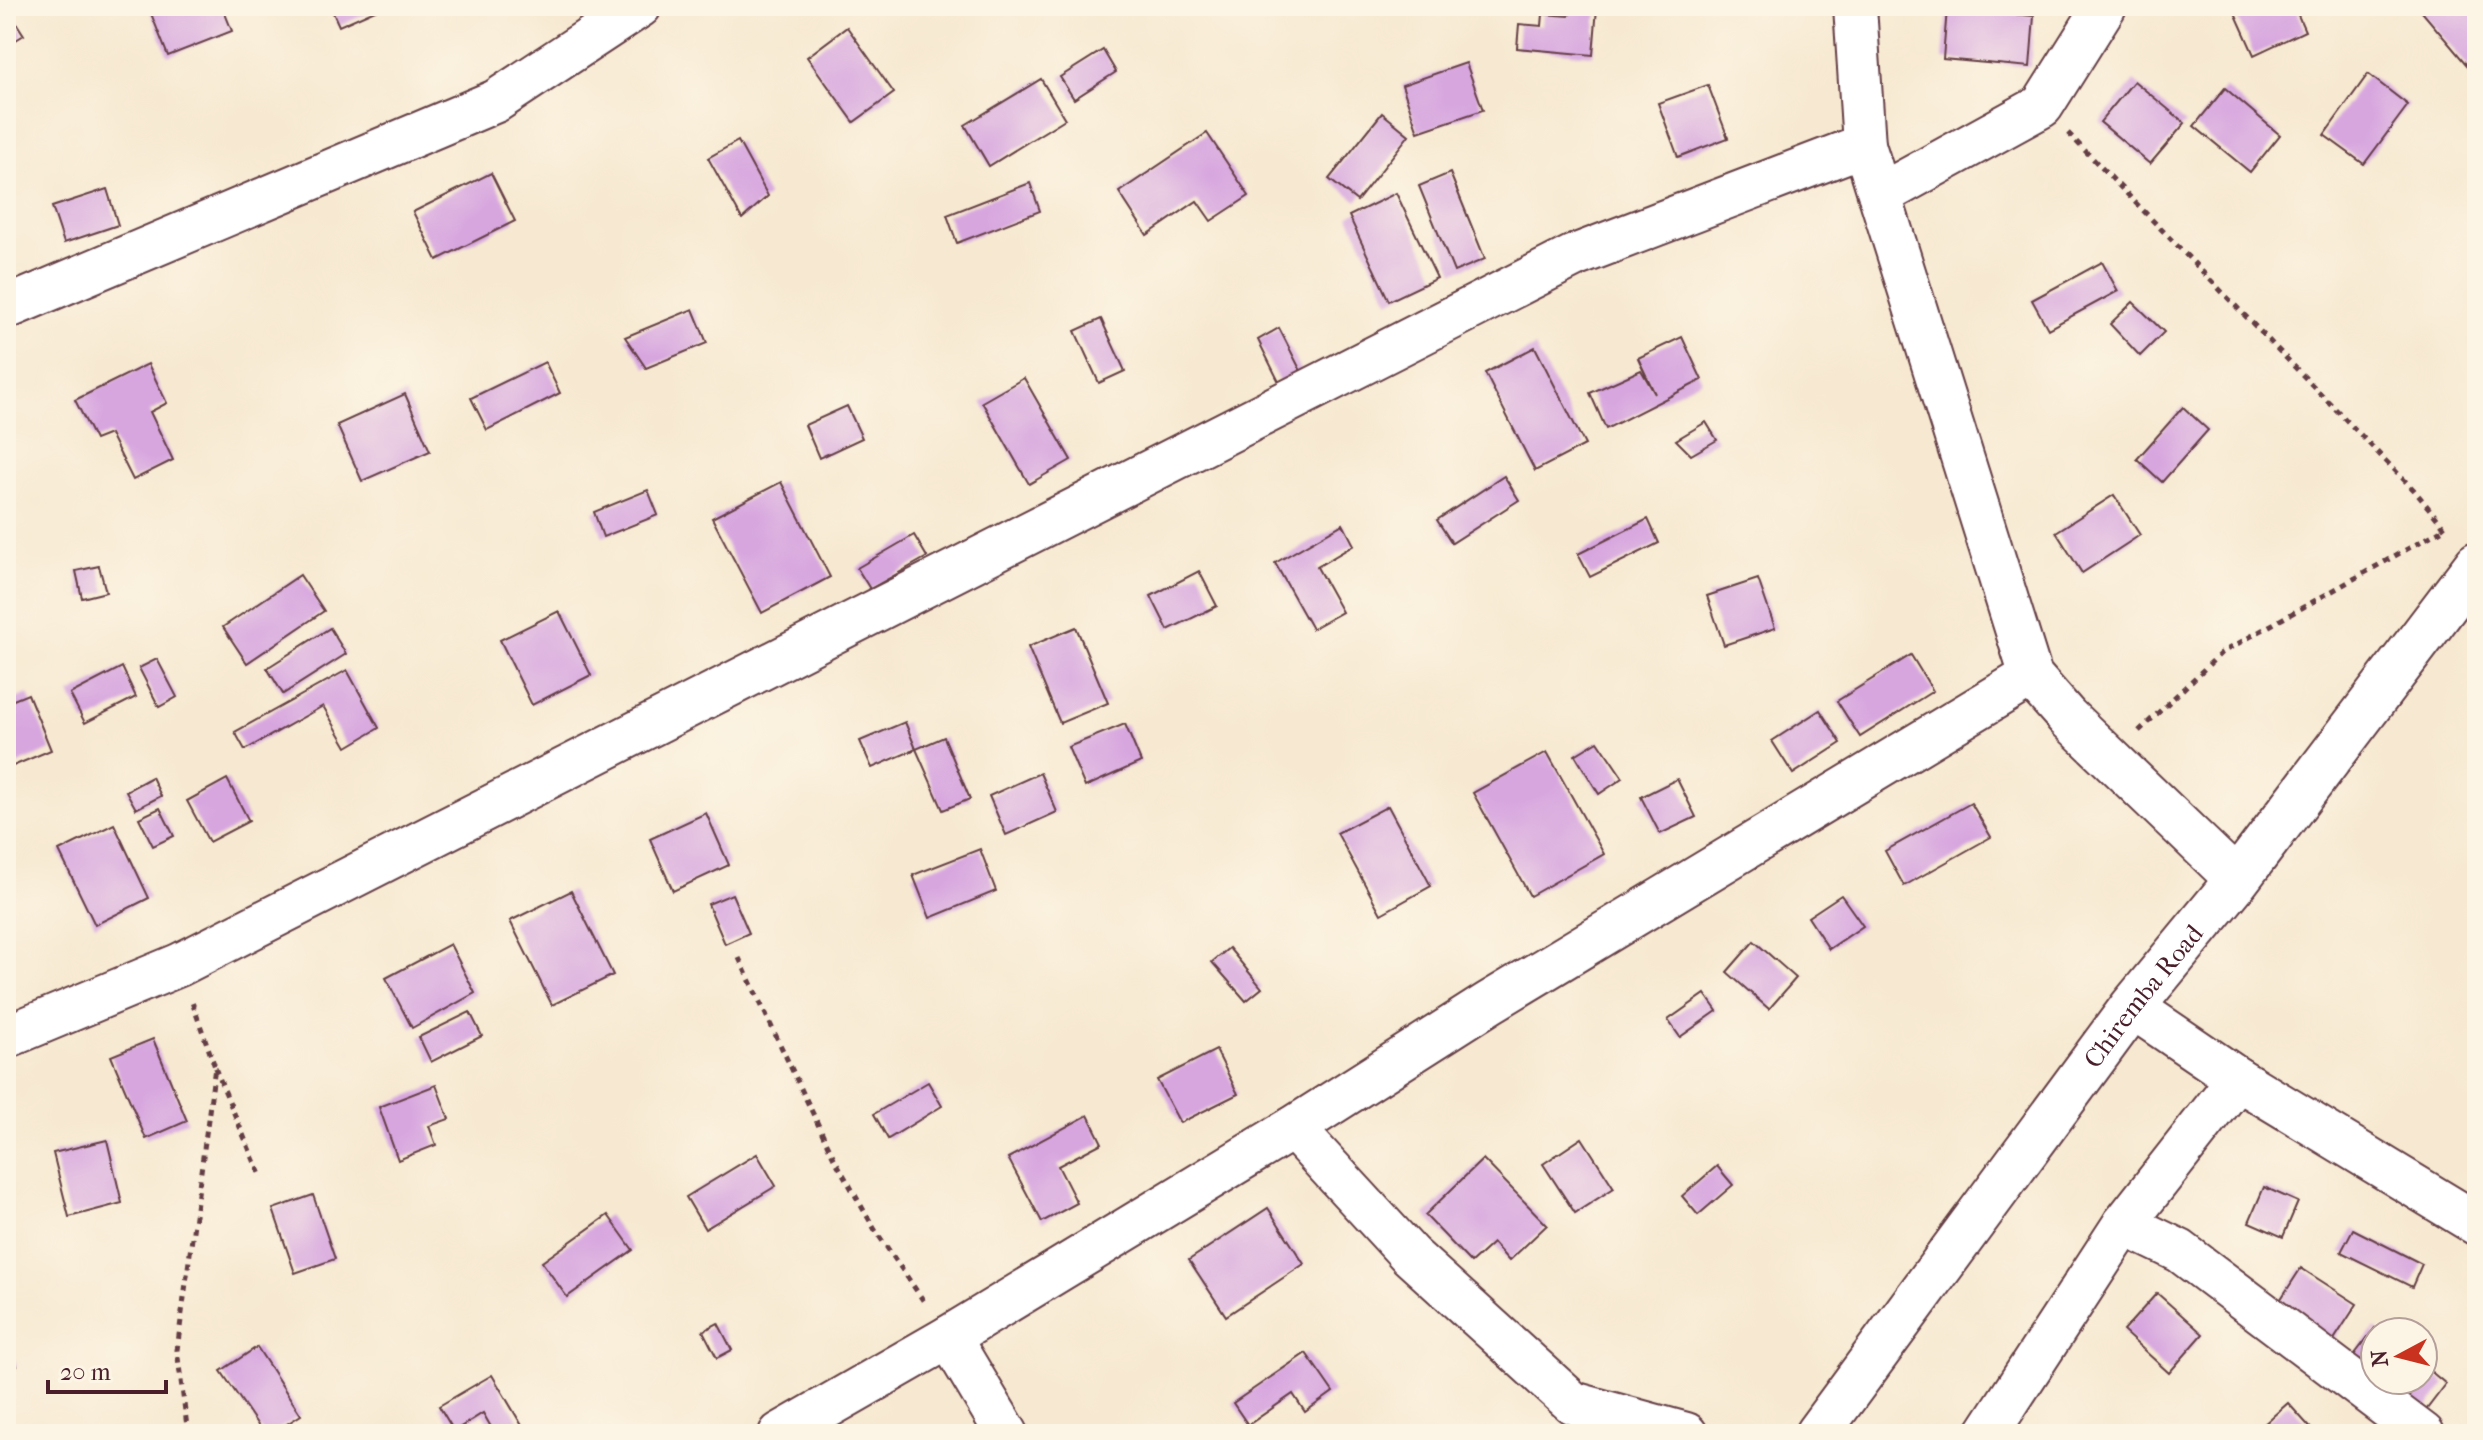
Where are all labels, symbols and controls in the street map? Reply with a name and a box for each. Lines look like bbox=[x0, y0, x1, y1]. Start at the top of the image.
street label: Chiremba Road bbox=[2077, 917, 2210, 1074]
north arrow bbox=[2359, 1316, 2439, 1396]
scale bar bbox=[48, 1344, 166, 1394]
text: N bbox=[2366, 1348, 2394, 1368]
text: 20 m bbox=[60, 1358, 111, 1386]

